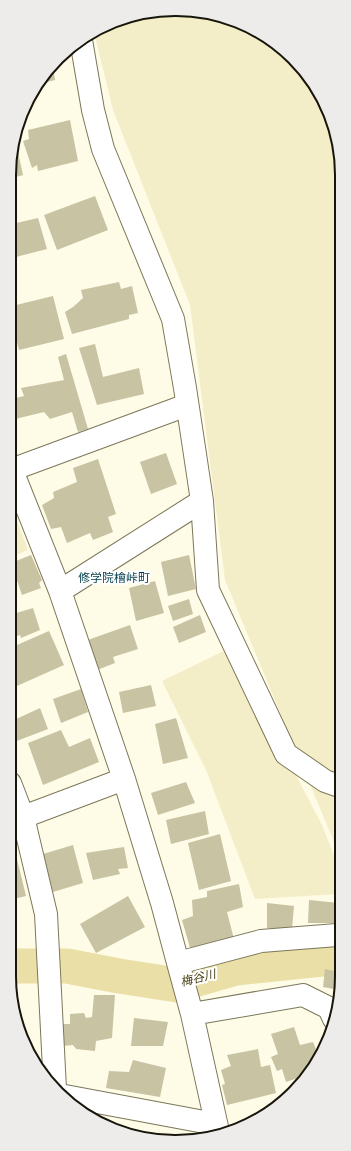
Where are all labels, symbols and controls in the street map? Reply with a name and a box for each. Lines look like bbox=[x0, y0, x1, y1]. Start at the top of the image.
district label: 修学院檜峠町 bbox=[78, 571, 150, 585]
water label: 梅谷川 bbox=[179, 966, 219, 989]

